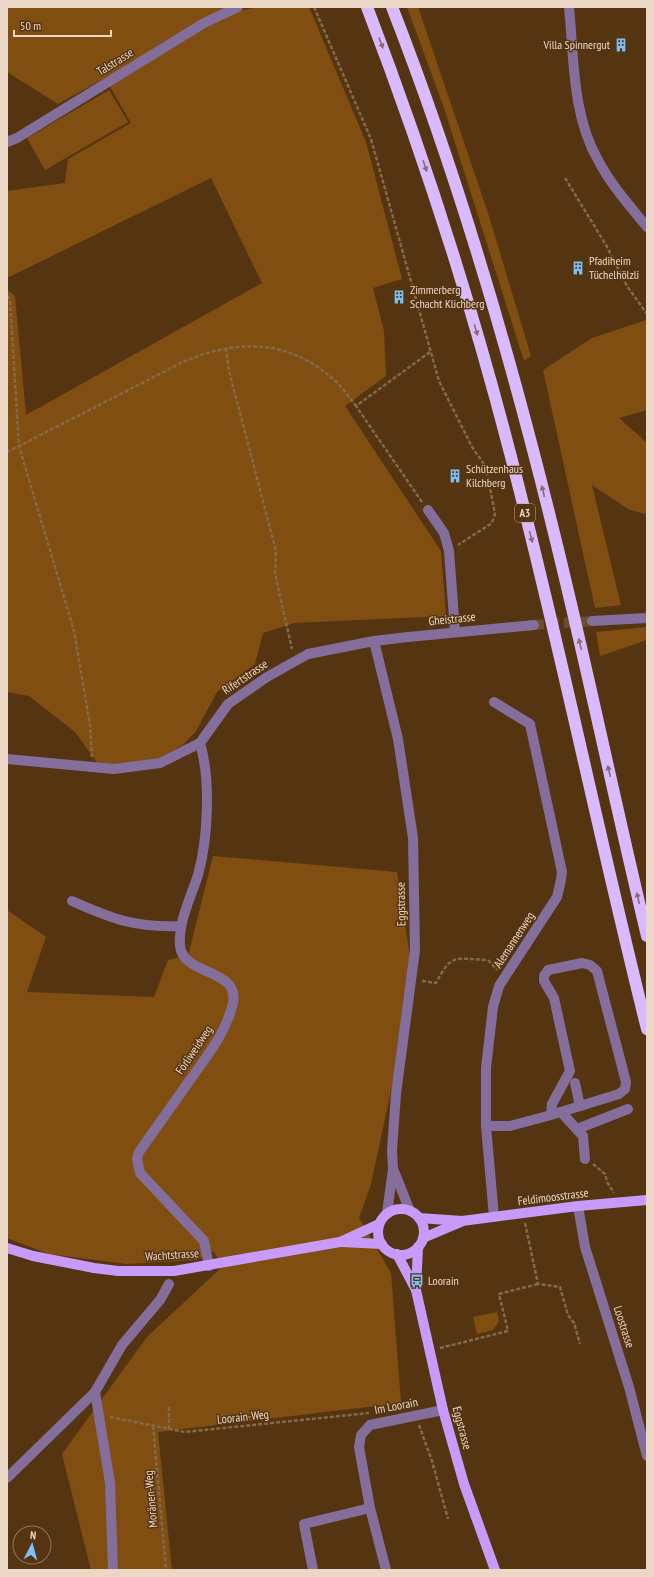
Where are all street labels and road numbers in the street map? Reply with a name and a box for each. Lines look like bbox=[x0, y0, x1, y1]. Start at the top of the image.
street label: Talstrasse bbox=[94, 44, 136, 79]
road number: A3 bbox=[515, 504, 535, 522]
street label: Gheistrasse bbox=[428, 609, 476, 628]
street label: Rifertstrasse bbox=[219, 656, 270, 697]
street label: Eggstrasse bbox=[393, 882, 408, 926]
street label: Alemannenweg bbox=[490, 909, 537, 971]
street label: Förliweidweg bbox=[172, 1022, 215, 1077]
street label: Feldimoosstrasse bbox=[517, 1185, 589, 1208]
street label: Wachtstrasse bbox=[145, 1245, 199, 1264]
street label: Loostrasse bbox=[611, 1304, 638, 1350]
street label: Im Loorain bbox=[373, 1394, 419, 1417]
street label: Eggstrasse bbox=[450, 1405, 475, 1451]
street label: Loorain-Weg bbox=[216, 1406, 270, 1427]
street label: Moränen-Weg bbox=[141, 1470, 160, 1528]

